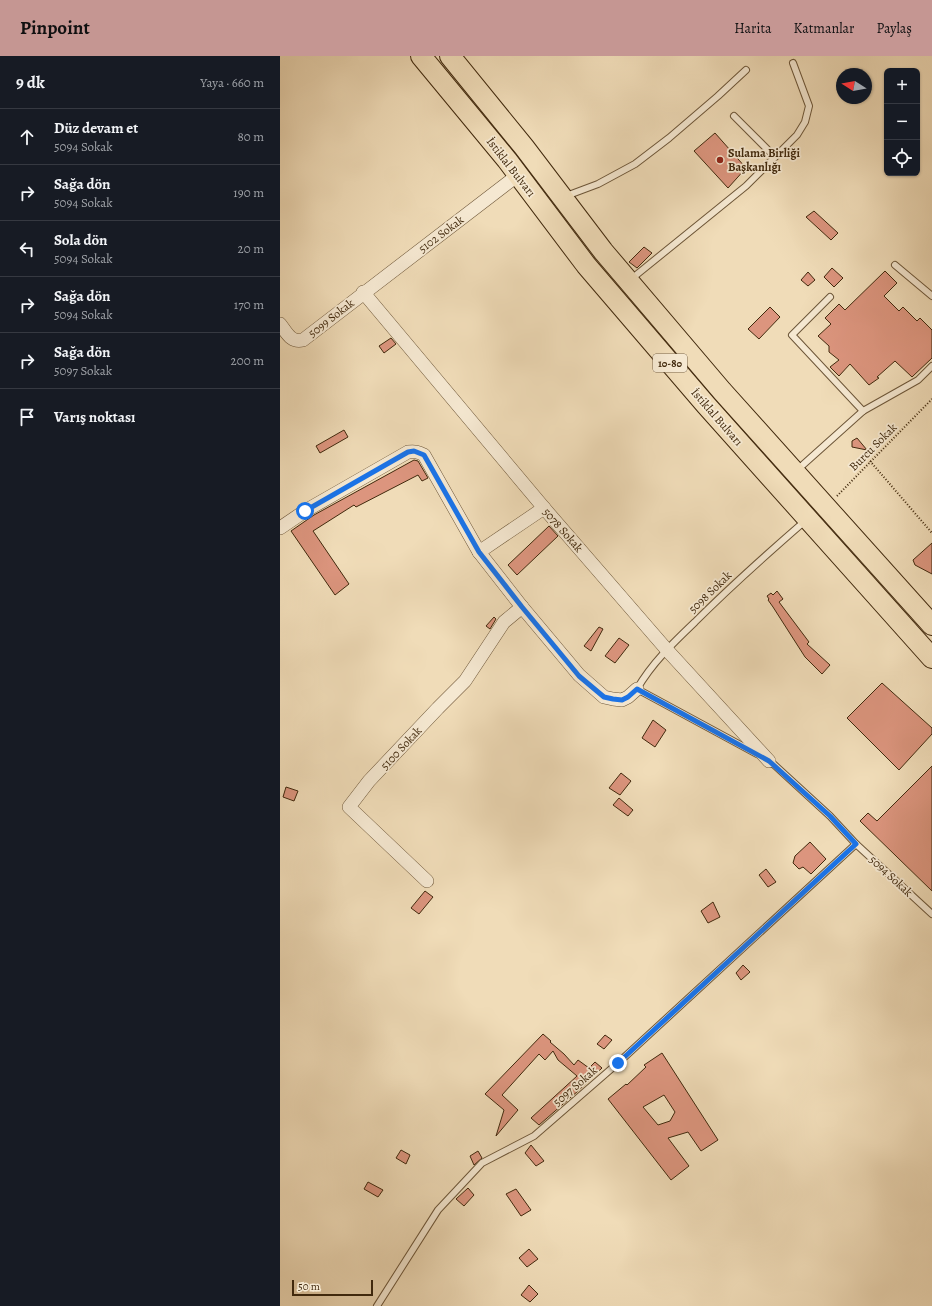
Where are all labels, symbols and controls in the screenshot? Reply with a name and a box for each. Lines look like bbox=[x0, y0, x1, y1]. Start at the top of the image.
text: Pinpoint bbox=[20, 15, 90, 41]
text: Harita bbox=[734, 19, 772, 38]
text: Katmanlar bbox=[794, 19, 854, 38]
text: Paylaş bbox=[876, 19, 912, 38]
north arrow bbox=[836, 68, 872, 104]
map controls bbox=[884, 68, 920, 176]
button: + bbox=[884, 68, 920, 104]
text: 9 dk bbox=[16, 71, 45, 94]
text: Yaya · 660 m bbox=[200, 74, 264, 91]
button: − bbox=[884, 104, 920, 140]
text: Düz devam et bbox=[54, 118, 138, 138]
icon: ahead bbox=[16, 126, 38, 148]
text: 80 m bbox=[237, 128, 264, 145]
street label: İstiklal Bulvarı bbox=[483, 134, 539, 200]
text: 5094 Sokak bbox=[54, 138, 113, 155]
button: locate bbox=[884, 140, 920, 176]
place label: Sulama Birliği Başkanlığı bbox=[728, 145, 800, 175]
marker: Sulama Birliği Başkanlığı bbox=[715, 155, 725, 165]
text: Sağa dön bbox=[54, 174, 110, 194]
icon: right bbox=[16, 182, 38, 204]
text: 190 m bbox=[233, 184, 264, 201]
text: 5094 Sokak bbox=[54, 194, 113, 211]
street label: 5102 Sokak bbox=[415, 212, 467, 256]
text: Sola dön bbox=[54, 230, 107, 250]
icon: left bbox=[16, 238, 38, 260]
text: 20 m bbox=[238, 240, 264, 257]
text: 5094 Sokak bbox=[54, 250, 113, 267]
text: Sağa dön bbox=[54, 286, 110, 306]
icon: right bbox=[16, 294, 38, 316]
street label: 5099 Sokak bbox=[305, 295, 357, 341]
text: 170 m bbox=[234, 296, 264, 313]
text: 5094 Sokak bbox=[54, 306, 113, 323]
text: Sağa dön bbox=[54, 342, 110, 362]
icon: right bbox=[16, 350, 38, 372]
text: 200 m bbox=[231, 352, 264, 369]
road number: 10-80 bbox=[653, 354, 687, 372]
text: 5097 Sokak bbox=[54, 362, 112, 379]
street label: İstiklal Bulvarı bbox=[688, 385, 746, 449]
icon: arrive bbox=[16, 406, 38, 428]
text: Varış noktası bbox=[54, 407, 135, 427]
street label: Burcu Sokak bbox=[846, 420, 900, 474]
route start bbox=[296, 502, 314, 520]
street label: 5078 Sokak bbox=[539, 504, 587, 556]
street label: 5098 Sokak bbox=[685, 567, 735, 617]
street label: 5100 Sokak bbox=[377, 723, 425, 773]
street label: 5094 Sokak bbox=[866, 852, 916, 900]
route end bbox=[609, 1054, 627, 1072]
street label: 5097 Sokak bbox=[549, 1062, 601, 1110]
scale bar bbox=[292, 1278, 373, 1297]
text: 50 m bbox=[298, 1279, 320, 1294]

